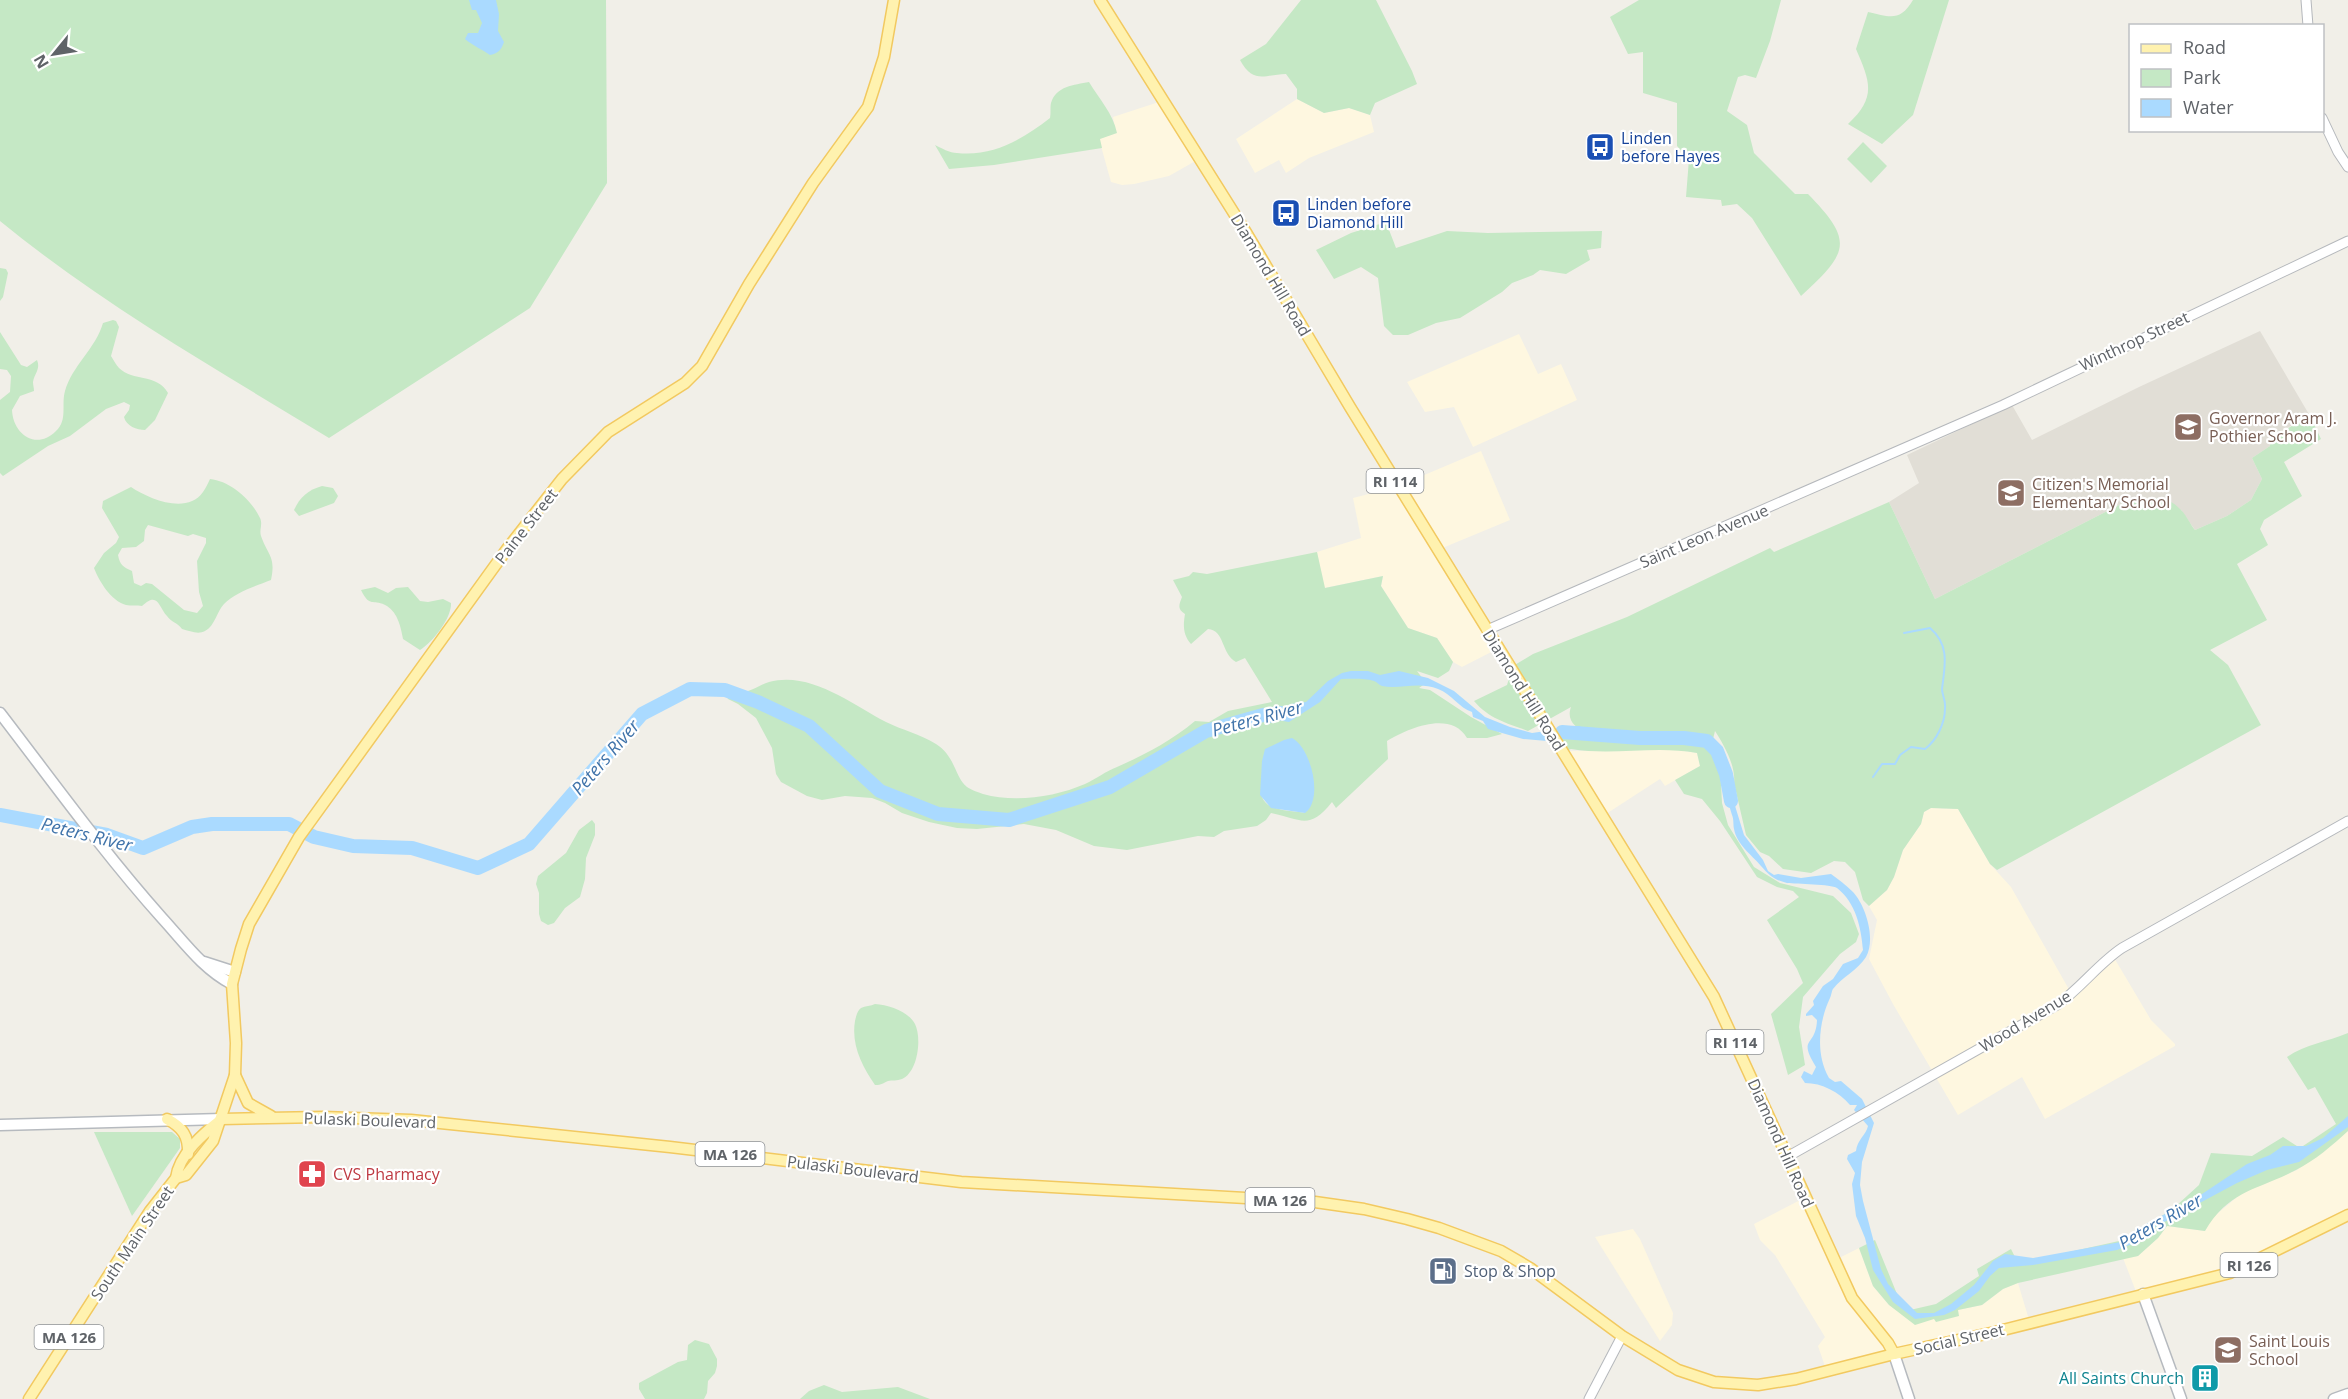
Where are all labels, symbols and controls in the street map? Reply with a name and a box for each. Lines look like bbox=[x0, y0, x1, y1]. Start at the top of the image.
north arrow bbox=[24, 24, 84, 84]
legend bbox=[2129, 24, 2324, 132]
text: Road bbox=[2183, 35, 2226, 59]
text: N bbox=[28, 50, 54, 73]
text: Park bbox=[2183, 65, 2221, 89]
text: Water bbox=[2183, 95, 2234, 119]
place label: Linden before Hayes bbox=[1621, 127, 1720, 167]
bus stop icon: Linden before Hayes bbox=[1584, 131, 1616, 163]
place label: Linden before Diamond Hill bbox=[1307, 193, 1411, 233]
bus stop icon: Linden before Diamond Hill bbox=[1270, 197, 1302, 229]
street label: Diamond Hill Road bbox=[1226, 210, 1316, 340]
street label: Winthrop Street bbox=[2075, 306, 2193, 376]
place label: Governor Aram J. Pothier School bbox=[2209, 407, 2337, 447]
school or university icon: Governor Aram J. Pothier School bbox=[2172, 411, 2204, 443]
road number: RI 114 bbox=[1366, 469, 1424, 493]
place label: Citizen's Memorial Elementary School bbox=[2032, 473, 2170, 513]
school or university icon: Citizen's Memorial Elementary School bbox=[1995, 477, 2027, 509]
street label: Paine Street bbox=[490, 483, 563, 568]
street label: Saint Leon Avenue bbox=[1636, 499, 1772, 573]
street label: Diamond Hill Road bbox=[1478, 625, 1570, 755]
water label: Peters River bbox=[1209, 694, 1306, 742]
water label: Peters River bbox=[566, 713, 645, 800]
water label: Peters River bbox=[39, 811, 136, 857]
street label: Wood Avenue bbox=[1975, 985, 2075, 1057]
road number: RI 114 bbox=[1706, 1030, 1764, 1054]
street label: Diamond Hill Road bbox=[1743, 1075, 1819, 1211]
street label: Pulaski Boulevard bbox=[303, 1107, 437, 1133]
road number: MA 126 bbox=[696, 1142, 764, 1166]
street label: Pulaski Boulevard bbox=[786, 1150, 920, 1188]
pharmacy icon: CVS Pharmacy bbox=[296, 1158, 328, 1190]
place label: CVS Pharmacy bbox=[333, 1163, 441, 1185]
street label: South Main Street bbox=[85, 1181, 179, 1305]
water label: Peters River bbox=[2114, 1187, 2207, 1255]
road number: MA 126 bbox=[1246, 1188, 1314, 1212]
road number: RI 126 bbox=[2220, 1253, 2278, 1277]
fuel station icon: Stop & Shop bbox=[1427, 1255, 1459, 1287]
place label: Stop & Shop bbox=[1464, 1260, 1556, 1282]
street label: Social Street bbox=[1912, 1318, 2007, 1360]
road number: MA 126 bbox=[34, 1325, 104, 1349]
place label: Saint Louis School bbox=[2249, 1330, 2330, 1370]
school or university icon: Saint Louis School bbox=[2212, 1334, 2244, 1366]
building icon: All Saints Church bbox=[2189, 1362, 2221, 1394]
place label: All Saints Church bbox=[2059, 1367, 2184, 1389]

